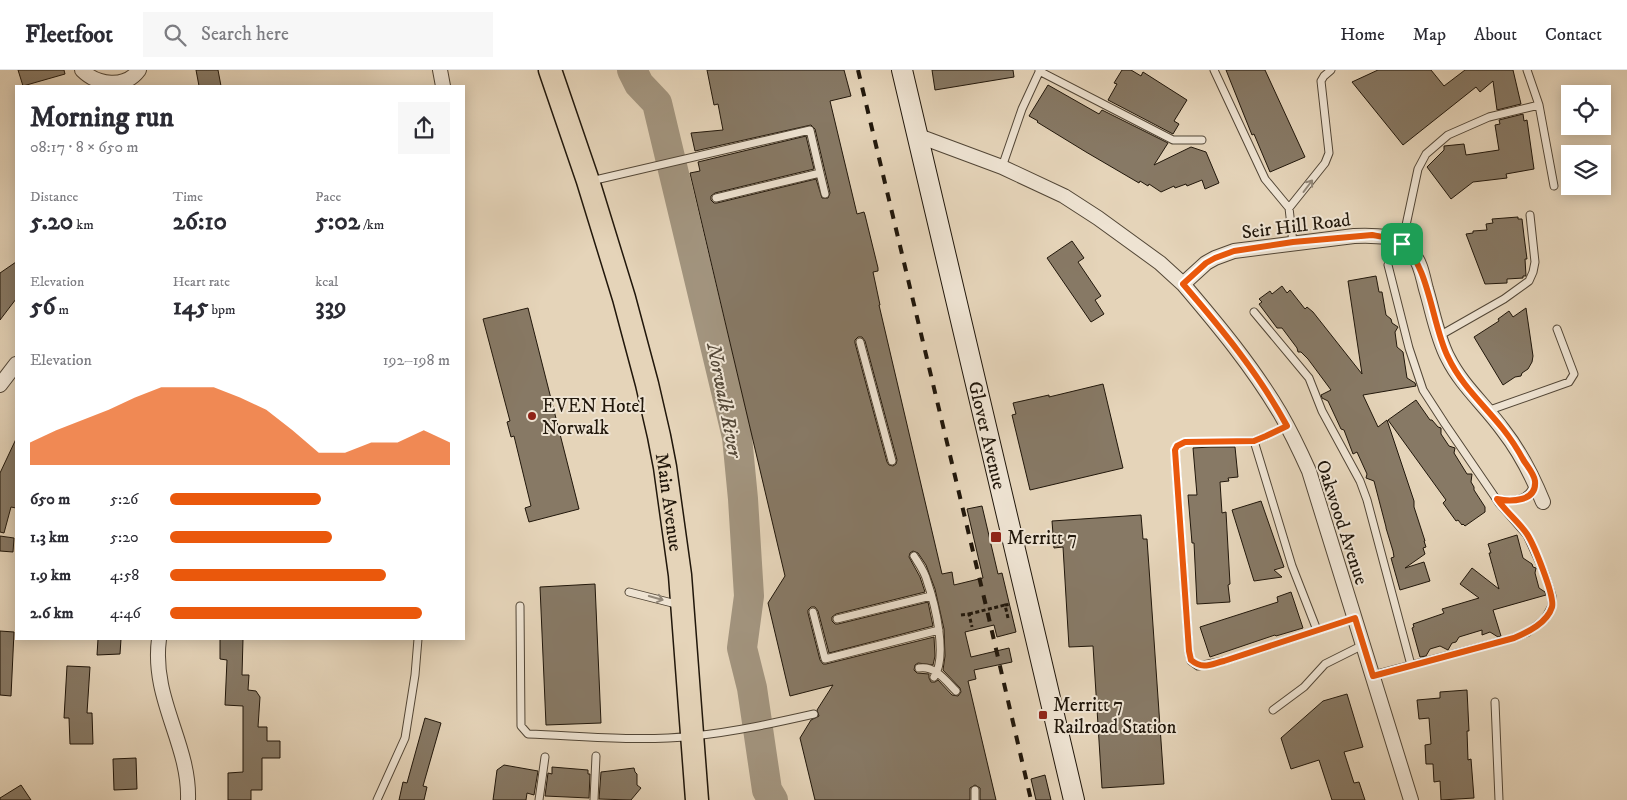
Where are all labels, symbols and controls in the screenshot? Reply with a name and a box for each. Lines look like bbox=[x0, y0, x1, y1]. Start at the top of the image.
search box bbox=[143, 12, 493, 57]
text: Fleetfoot bbox=[25, 20, 113, 50]
icon: search bbox=[161, 21, 189, 49]
text: Search here bbox=[201, 23, 289, 46]
text: Home bbox=[1340, 24, 1385, 46]
text: Map bbox=[1413, 24, 1446, 46]
text: About bbox=[1474, 24, 1517, 46]
text: Contact bbox=[1545, 24, 1602, 46]
map controls bbox=[1561, 85, 1611, 195]
button: locate bbox=[1561, 85, 1611, 135]
text: Morning run bbox=[30, 100, 174, 135]
button: share bbox=[398, 102, 450, 154]
text: 08:17 · 8 × 650 m bbox=[30, 137, 139, 157]
button: layers bbox=[1561, 145, 1611, 195]
one-way arrow bbox=[1302, 180, 1313, 193]
text: Distance bbox=[30, 188, 78, 206]
text: Time bbox=[173, 188, 203, 206]
text: Pace bbox=[315, 188, 341, 206]
text: 5.20 bbox=[30, 206, 73, 237]
text: 26:10 bbox=[173, 206, 227, 237]
text: 5:02 bbox=[315, 206, 360, 237]
street label: Seir Hill Road bbox=[1240, 208, 1352, 245]
text: km bbox=[73, 216, 94, 234]
text: /km bbox=[360, 216, 384, 234]
pin bbox=[1381, 223, 1423, 265]
icon: arrive bbox=[1388, 230, 1416, 258]
text: Elevation bbox=[30, 273, 84, 291]
text: Heart rate bbox=[173, 273, 230, 291]
text: kcal bbox=[315, 273, 338, 291]
text: 56 bbox=[30, 291, 55, 322]
text: 145 bbox=[173, 291, 209, 322]
text: 339 bbox=[315, 291, 346, 322]
text: m bbox=[55, 301, 69, 319]
text: bpm bbox=[209, 301, 236, 319]
water label: Norwalk River bbox=[700, 340, 747, 461]
text: Elevation bbox=[30, 350, 92, 370]
text: 192–198 m bbox=[383, 350, 450, 370]
street label: Glover Avenue bbox=[963, 379, 1010, 492]
place label: EVEN Hotel Norwalk bbox=[542, 395, 645, 440]
marker: EVEN Hotel Norwalk bbox=[526, 410, 538, 422]
street label: Main Avenue bbox=[650, 451, 687, 553]
street label: Oakwood Avenue bbox=[1311, 457, 1373, 588]
text: 650 m bbox=[30, 489, 70, 509]
text: 5:26 bbox=[110, 489, 138, 509]
text: 1.3 km bbox=[30, 527, 69, 547]
text: 5:20 bbox=[110, 527, 139, 547]
place label: Merritt 7 bbox=[1007, 527, 1077, 550]
marker: Merritt 7 bbox=[989, 530, 1003, 544]
text: 1.9 km bbox=[30, 565, 71, 585]
text: 4:58 bbox=[110, 565, 139, 585]
one-way arrow bbox=[648, 594, 664, 603]
text: 2.6 km bbox=[30, 603, 74, 623]
text: 4:46 bbox=[110, 603, 141, 623]
place label: Merritt 7 Railroad Station bbox=[1053, 694, 1177, 739]
marker: Merritt 7 Railroad Station bbox=[1037, 709, 1049, 721]

